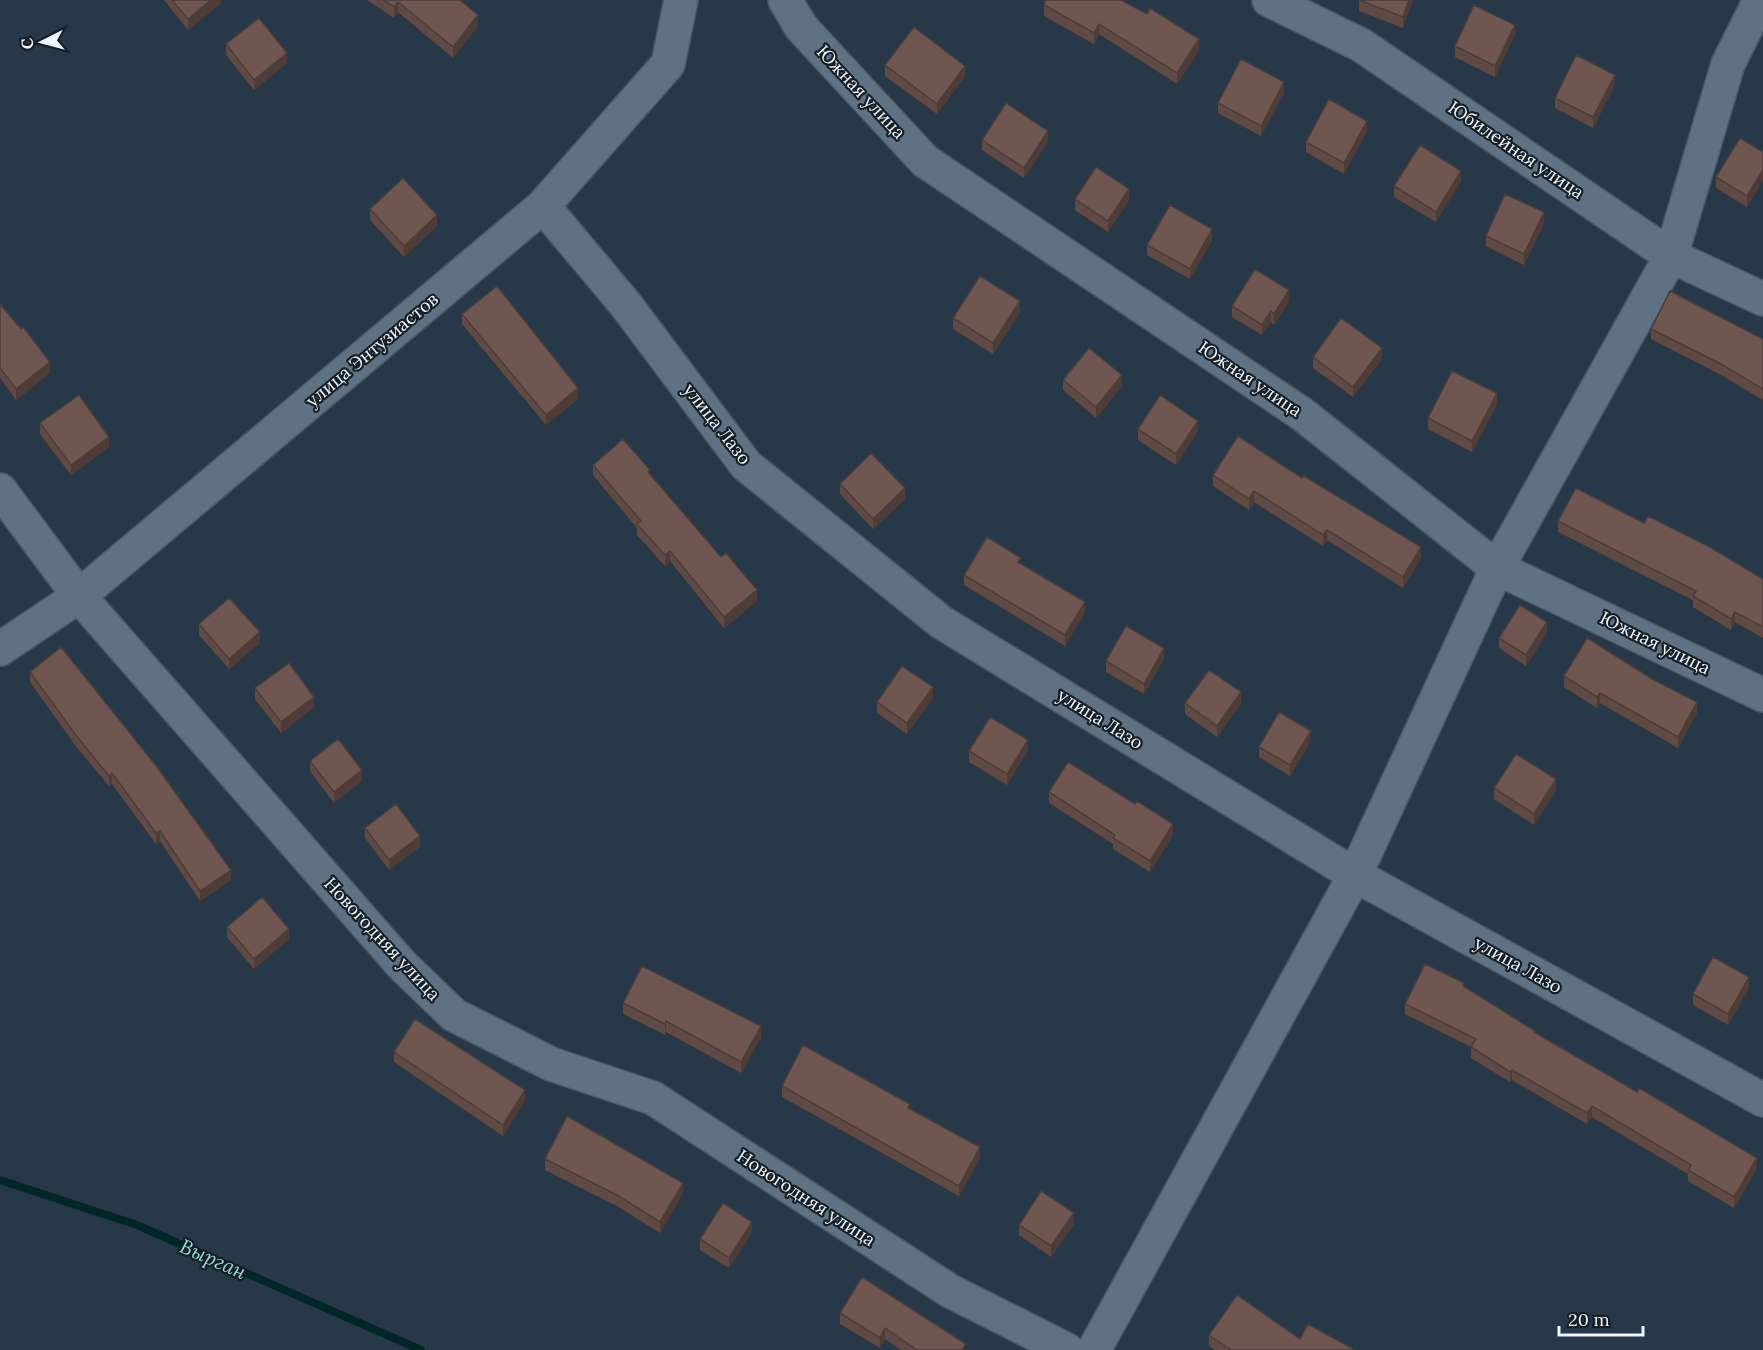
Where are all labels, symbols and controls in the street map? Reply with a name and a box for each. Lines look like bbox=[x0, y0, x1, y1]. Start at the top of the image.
north arrow bbox=[12, 12, 72, 72]
text: С bbox=[17, 37, 38, 50]
street label: Южная улица bbox=[812, 40, 911, 143]
street label: Юбилейная улица bbox=[1444, 96, 1589, 204]
street label: улица Энтузиастов bbox=[301, 287, 443, 412]
street label: Южная улица bbox=[1194, 335, 1306, 422]
street label: улица Лазо bbox=[678, 378, 756, 469]
street label: Южная улица bbox=[1596, 606, 1714, 679]
street label: улица Лазо bbox=[1053, 683, 1148, 754]
street label: Новогодняя улица bbox=[319, 872, 445, 1005]
street label: улица Лазо bbox=[1470, 931, 1566, 998]
street label: Новогодняя улица bbox=[733, 1144, 880, 1251]
water label: Вырган bbox=[176, 1233, 250, 1284]
scale bar bbox=[1559, 1299, 1643, 1337]
text: 20 m bbox=[1568, 1308, 1610, 1331]

